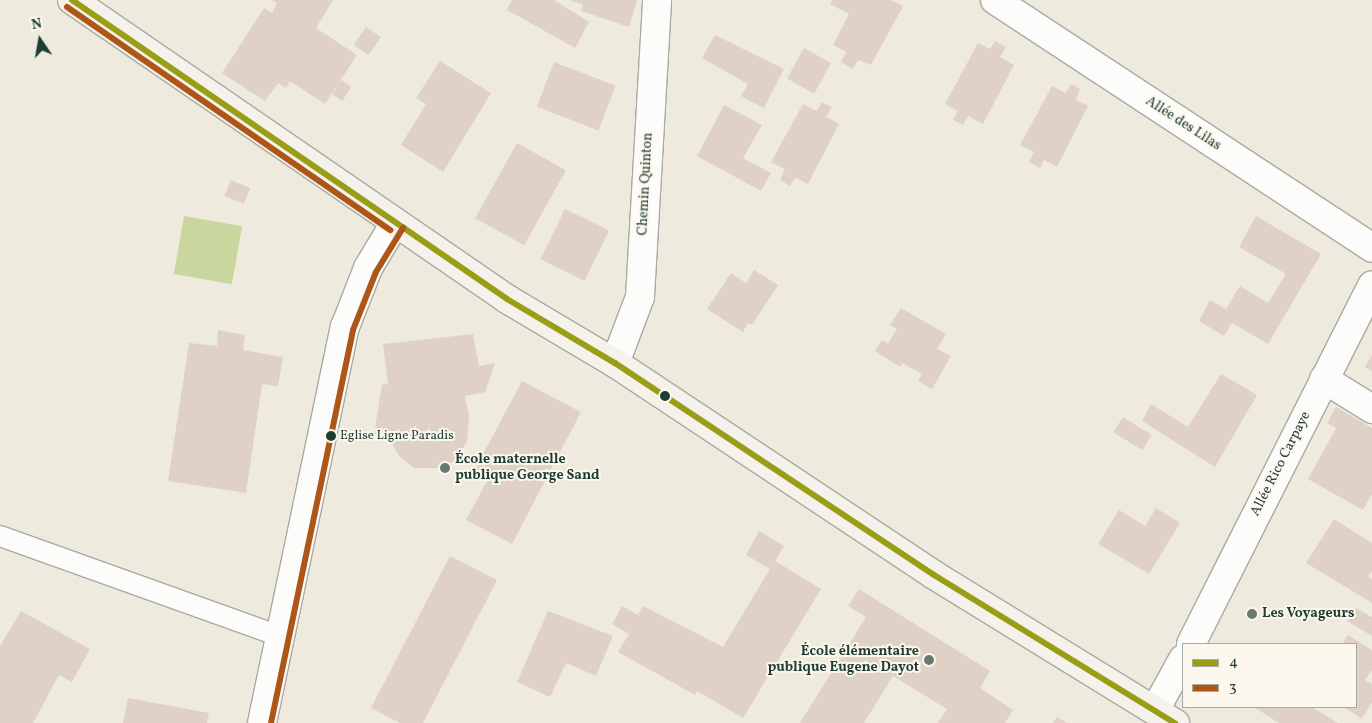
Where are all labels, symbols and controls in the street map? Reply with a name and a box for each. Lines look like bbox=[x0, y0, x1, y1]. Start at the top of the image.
text: N bbox=[30, 14, 44, 35]
north arrow bbox=[15, 15, 65, 65]
street label: Allée des Lilas bbox=[1142, 93, 1224, 155]
street label: Chemin Quinton bbox=[635, 132, 657, 236]
unlabelled marker bbox=[660, 391, 670, 401]
street label: Allée Rico Carpaye bbox=[1247, 409, 1315, 519]
place label: Eglise Ligne Paradis bbox=[340, 428, 454, 444]
marker: Eglise Ligne Paradis bbox=[326, 431, 336, 441]
place label: École maternelle publique George Sand bbox=[455, 452, 599, 484]
marker: École maternelle publique George Sand bbox=[439, 462, 451, 474]
place label: Les Voyageurs bbox=[1262, 606, 1355, 622]
marker: Les Voyageurs bbox=[1246, 608, 1258, 620]
legend bbox=[1182, 643, 1357, 708]
place label: École élémentaire publique Eugene Dayot bbox=[767, 644, 919, 676]
text: 4 bbox=[1229, 652, 1238, 673]
marker: École élémentaire publique Eugene Dayot bbox=[923, 654, 935, 666]
text: 3 bbox=[1229, 677, 1237, 698]

